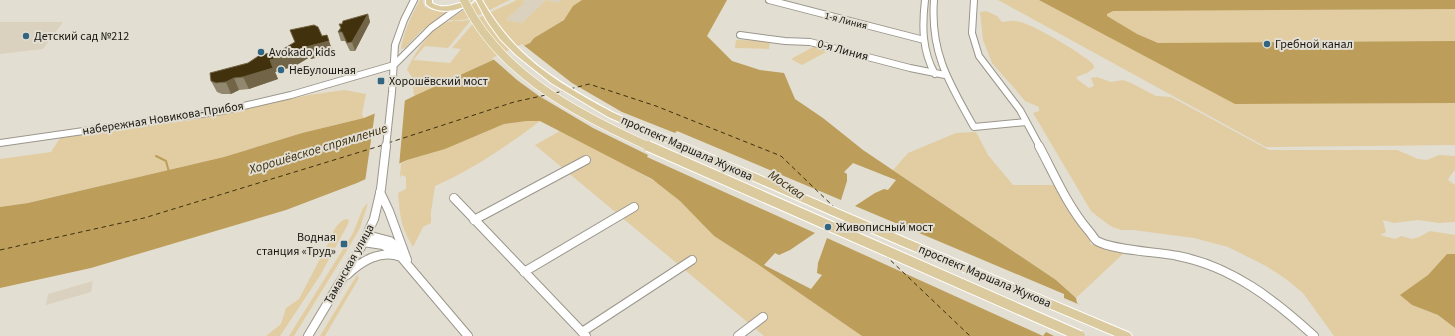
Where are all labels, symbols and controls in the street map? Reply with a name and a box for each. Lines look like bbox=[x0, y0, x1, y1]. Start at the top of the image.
street label: 1-я Линия bbox=[823, 9, 869, 33]
place label: Детский сад №212 bbox=[34, 28, 129, 45]
marker: Детский сад №212 bbox=[21, 31, 31, 41]
street label: 0-я Линия bbox=[815, 36, 870, 65]
place label: Гребной канал bbox=[1275, 36, 1353, 53]
marker: Гребной канал bbox=[1262, 39, 1272, 49]
place label: Avokado kids bbox=[269, 44, 336, 61]
marker: Avokado kids bbox=[256, 47, 266, 57]
place label: НеБулошная bbox=[289, 62, 356, 79]
marker: НеБулошная bbox=[276, 65, 286, 75]
place label: Хорошёвский мост bbox=[389, 73, 489, 90]
marker: Хорошёвский мост bbox=[376, 76, 386, 86]
street label: набережная Новикова-Прибоя bbox=[81, 97, 245, 140]
street label: проспект Маршала Жукова bbox=[618, 112, 755, 185]
water label: Хорошёвское спрямление bbox=[246, 119, 390, 179]
water label: Москва bbox=[764, 166, 808, 204]
place label: Живописный мост bbox=[836, 219, 934, 236]
street label: Таманская улица bbox=[320, 221, 379, 307]
marker: Живописный мост bbox=[823, 222, 833, 232]
place label: Водная станция «Труд» bbox=[256, 229, 336, 260]
marker: Водная станция «Труд» bbox=[339, 239, 349, 249]
street label: проспект Маршала Жукова bbox=[916, 241, 1054, 312]

